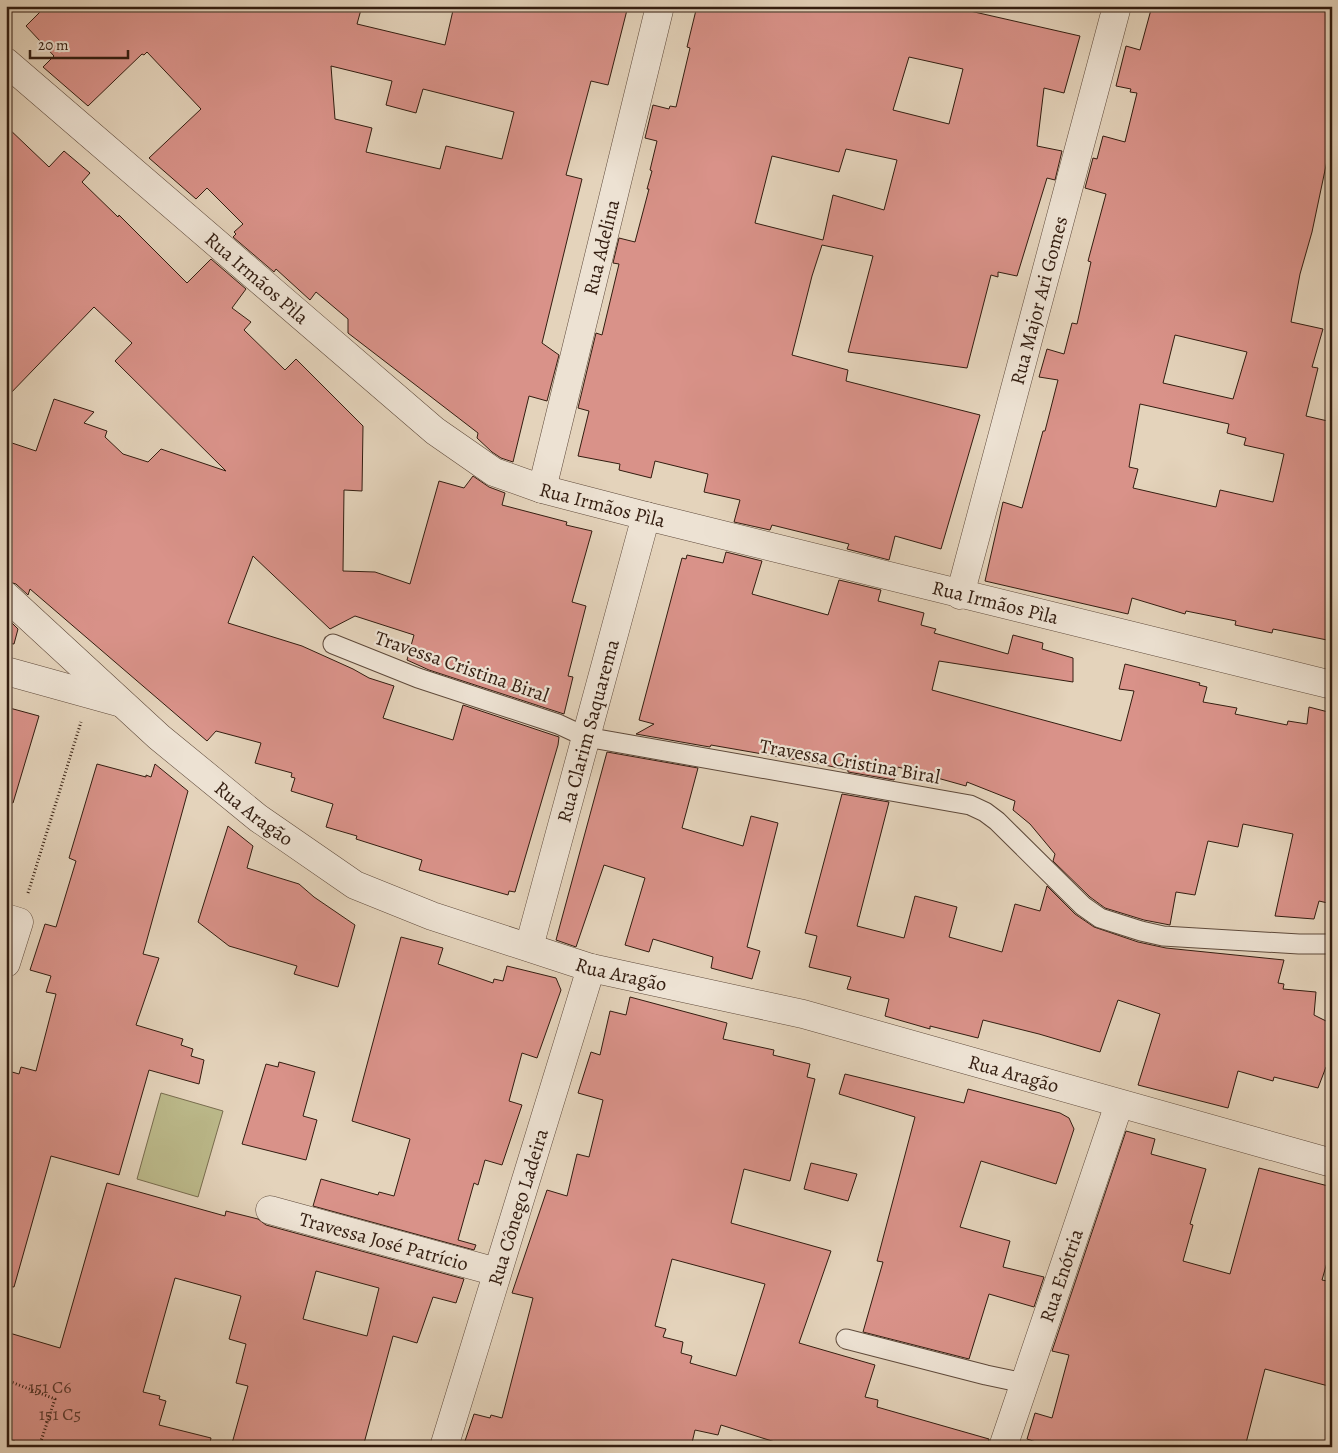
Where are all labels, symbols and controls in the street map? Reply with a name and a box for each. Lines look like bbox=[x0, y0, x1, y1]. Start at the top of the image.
scale bar bbox=[30, 28, 128, 60]
text: 20 m bbox=[38, 35, 69, 55]
street label: Rua Adelina bbox=[577, 196, 626, 298]
street label: Rua Major Ari Gomes bbox=[1004, 213, 1074, 388]
street label: Rua Irmãos Pìla bbox=[199, 226, 315, 331]
street label: Rua Irmãos Pìla bbox=[536, 476, 669, 534]
street label: Rua Irmãos Pìla bbox=[929, 574, 1062, 631]
street label: Travessa Cristina Biral bbox=[371, 624, 553, 709]
street label: Rua Clarim Saquarema bbox=[550, 636, 626, 826]
street label: Travessa Cristina Biral bbox=[758, 732, 942, 791]
street label: Rua Aragão bbox=[209, 775, 299, 853]
street label: Rua Aragão bbox=[572, 951, 669, 998]
street label: Rua Aragão bbox=[965, 1048, 1062, 1099]
street label: Rua Cônego Ladeira bbox=[481, 1125, 555, 1289]
street label: Travessa José Patrício bbox=[296, 1206, 471, 1278]
street label: Rua Enótria bbox=[1033, 1225, 1090, 1326]
house number: 151 C6 bbox=[28, 1375, 72, 1399]
house number: 151 C5 bbox=[39, 1402, 81, 1426]

